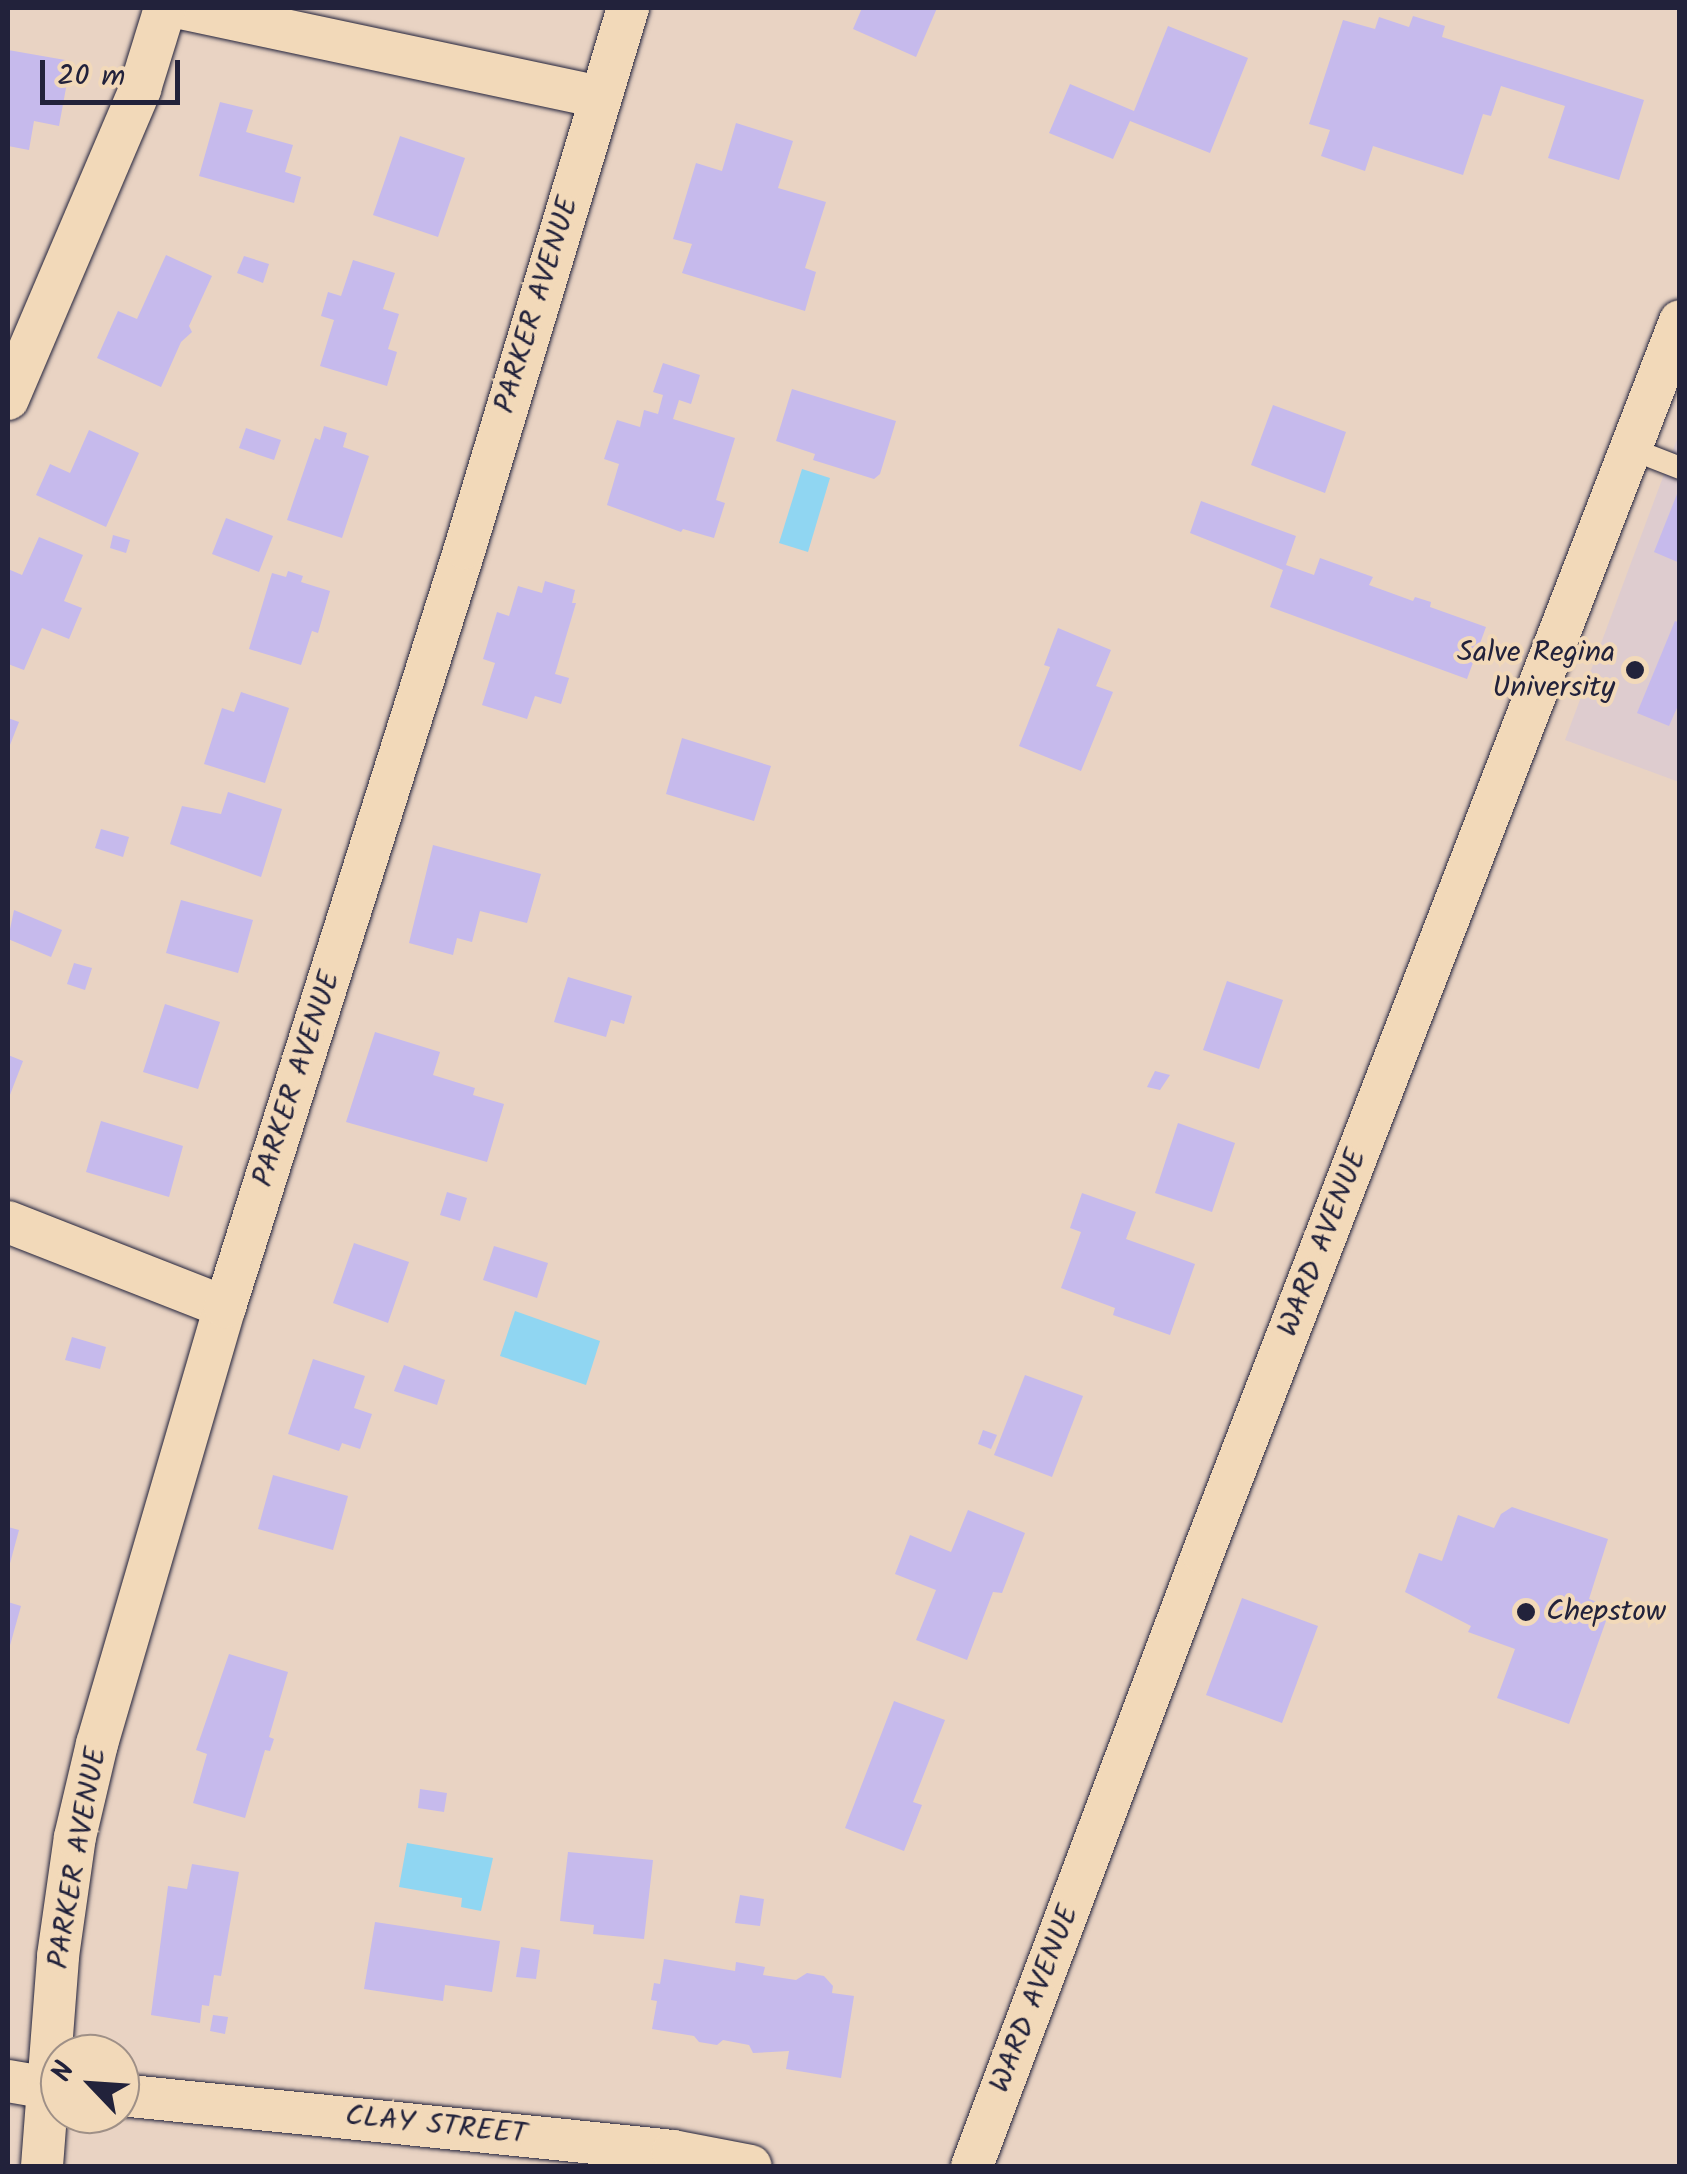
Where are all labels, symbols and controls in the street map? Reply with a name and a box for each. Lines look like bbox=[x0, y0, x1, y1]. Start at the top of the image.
scale bar bbox=[45, 40, 185, 102]
text: 20 m bbox=[57, 53, 125, 101]
street label: PARKER AVENUE bbox=[487, 192, 587, 418]
place label: Salve Regina University bbox=[1457, 635, 1615, 706]
marker: Salve Regina University bbox=[1624, 659, 1646, 681]
street label: PARKER AVENUE bbox=[245, 967, 349, 1191]
street label: WARD AVENUE bbox=[1271, 1144, 1375, 1342]
place label: Chepstow bbox=[1546, 1594, 1666, 1630]
marker: Chepstow bbox=[1515, 1601, 1537, 1623]
street label: PARKER AVENUE bbox=[41, 1744, 115, 1972]
street label: WARD AVENUE bbox=[983, 1900, 1087, 2098]
north arrow bbox=[40, 2034, 140, 2134]
text: N bbox=[40, 2054, 88, 2089]
street label: CLAY STREET bbox=[343, 2099, 529, 2153]

